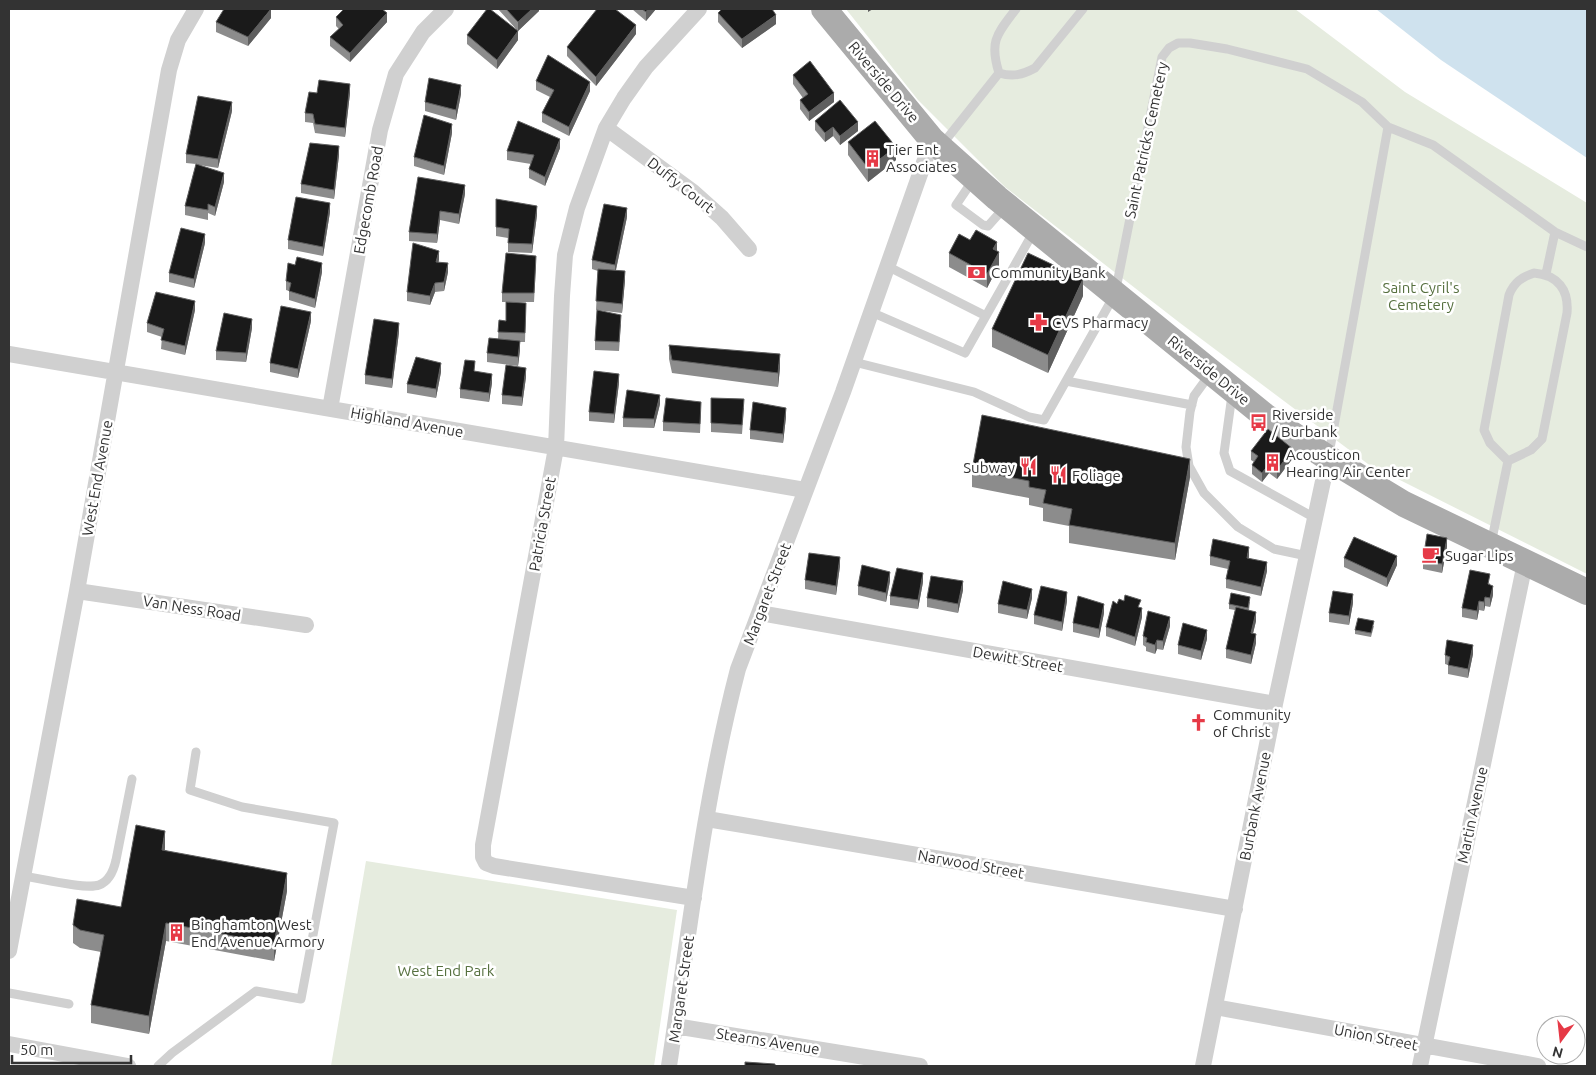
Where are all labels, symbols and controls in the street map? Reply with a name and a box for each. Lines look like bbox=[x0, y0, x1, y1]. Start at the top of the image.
street label: Riverside Drive bbox=[845, 38, 923, 126]
street label: Saint Patricks Cemetery bbox=[1121, 60, 1171, 220]
place label: Tier Ent Associates bbox=[886, 141, 957, 175]
street label: Edgecomb Road bbox=[350, 145, 386, 255]
building icon: Tier Ent Associates bbox=[862, 148, 882, 168]
street label: Duffy Court bbox=[644, 154, 718, 216]
bank icon: Community Bank bbox=[967, 262, 987, 282]
place label: Community Bank bbox=[991, 264, 1106, 281]
park label: Saint Cyril's Cemetery bbox=[1383, 279, 1459, 313]
pharmacy icon: CVS Pharmacy bbox=[1028, 312, 1048, 332]
place label: CVS Pharmacy bbox=[1052, 314, 1148, 331]
street label: Riverside Drive bbox=[1165, 332, 1253, 408]
street label: Highland Avenue bbox=[349, 404, 465, 440]
place label: Riverside / Burbank bbox=[1271, 406, 1338, 440]
bus stop icon: Riverside / Burbank bbox=[1248, 413, 1268, 433]
street label: West End Avenue bbox=[78, 419, 116, 537]
place label: Acousticon Hearing Air Center bbox=[1286, 446, 1411, 480]
building icon: Acousticon Hearing Air Center bbox=[1262, 453, 1282, 473]
restaurant icon: Subway bbox=[1019, 457, 1039, 477]
place label: Subway bbox=[963, 459, 1015, 476]
restaurant icon: Foliage bbox=[1048, 465, 1068, 485]
place label: Foliage bbox=[1072, 467, 1121, 484]
street label: Patricia Street bbox=[525, 475, 559, 572]
street label: Margaret Street bbox=[740, 540, 794, 647]
cafe icon: Sugar Lips bbox=[1421, 545, 1441, 565]
place label: Sugar Lips bbox=[1445, 547, 1513, 564]
street label: Van Ness Road bbox=[142, 592, 242, 624]
street label: Dewitt Street bbox=[972, 643, 1065, 675]
place label: Community of Christ bbox=[1213, 706, 1291, 740]
church icon: Community of Christ bbox=[1189, 713, 1209, 733]
street label: Burbank Avenue bbox=[1236, 750, 1274, 862]
street label: Martin Avenue bbox=[1453, 765, 1491, 865]
street label: Narwood Street bbox=[917, 846, 1026, 882]
place label: Binghamton West End Avenue Armory bbox=[191, 916, 325, 950]
building icon: Binghamton West End Avenue Armory bbox=[167, 923, 187, 943]
street label: Margaret Street bbox=[665, 934, 697, 1044]
park label: West End Park bbox=[398, 962, 495, 979]
north arrow bbox=[1536, 1015, 1586, 1065]
street label: Union Street bbox=[1333, 1021, 1419, 1053]
street label: Stearns Avenue bbox=[715, 1024, 821, 1058]
scale bar bbox=[12, 1032, 131, 1064]
text: 50 m bbox=[20, 1041, 53, 1058]
text: N bbox=[1551, 1043, 1565, 1062]

